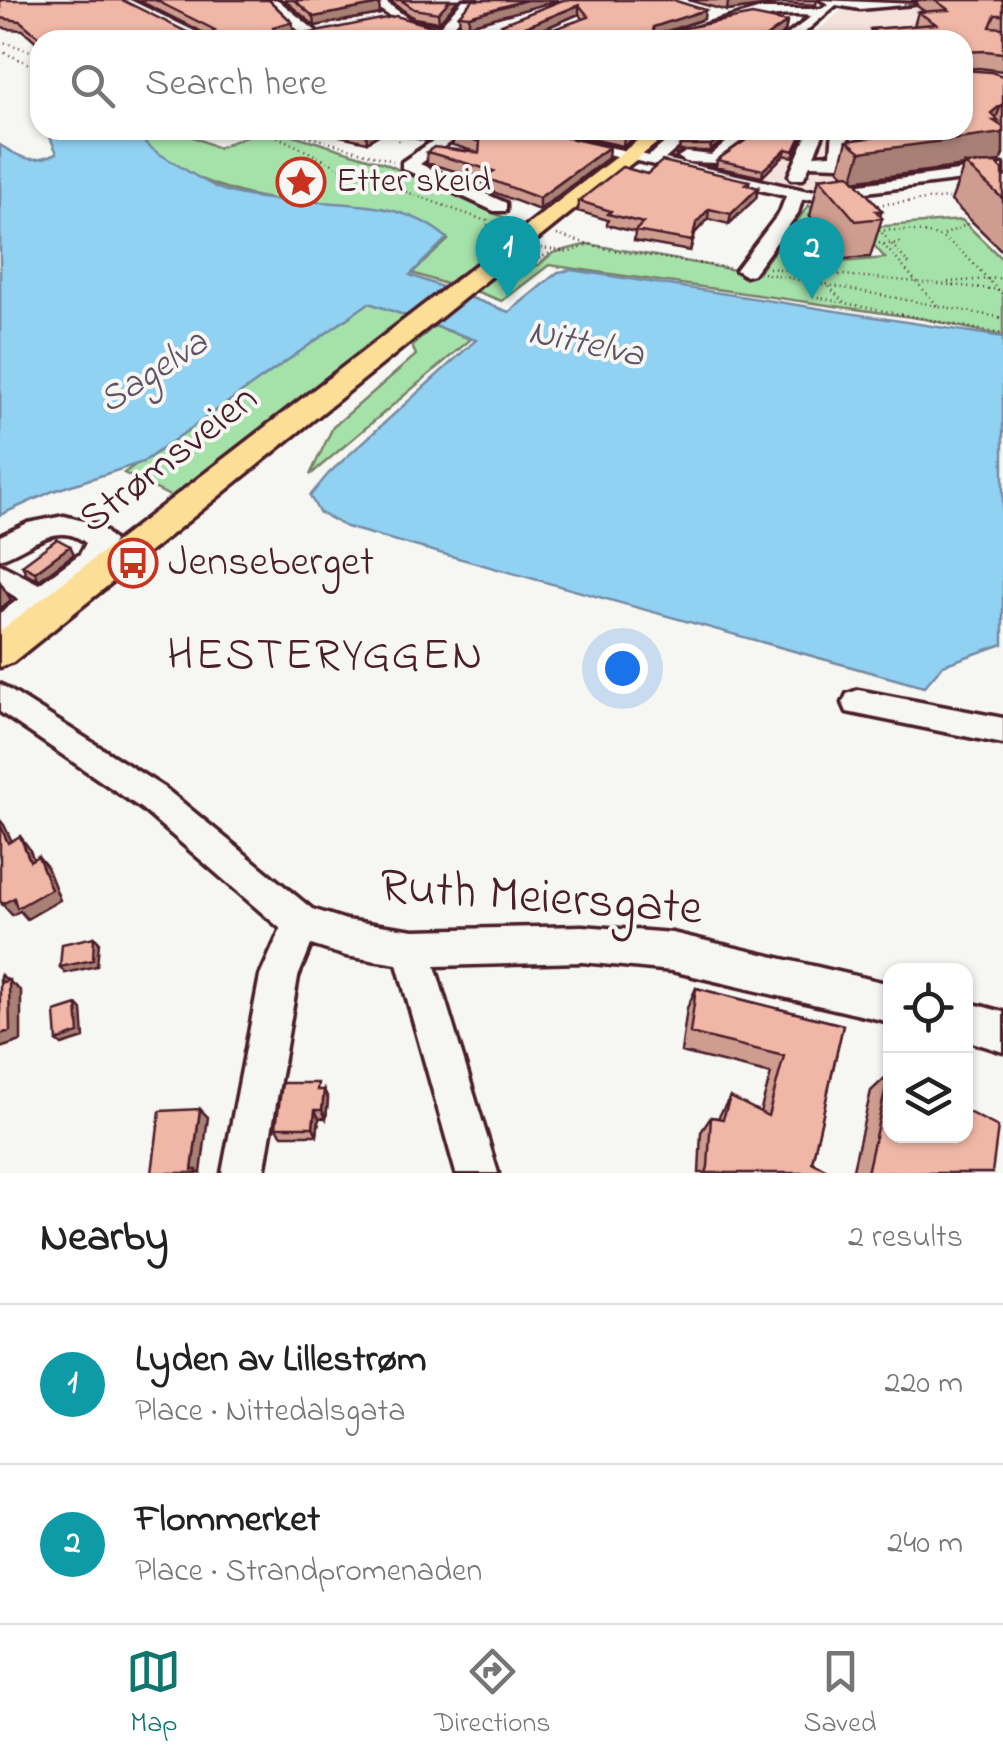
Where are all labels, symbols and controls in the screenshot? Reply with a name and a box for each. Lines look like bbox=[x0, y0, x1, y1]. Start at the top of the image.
search box bbox=[30, 30, 973, 140]
text: Search here bbox=[145, 57, 327, 113]
icon: search bbox=[65, 58, 120, 113]
place icon: Etter skeid bbox=[275, 156, 327, 208]
place label: Etter skeid bbox=[336, 157, 491, 208]
pin: 1 bbox=[476, 216, 540, 298]
pin: 2 bbox=[780, 216, 844, 299]
water label: Nittelva bbox=[523, 305, 649, 385]
water label: Sagelva bbox=[88, 316, 220, 429]
street label: Strømsveien bbox=[66, 370, 272, 550]
place label: Jenseberget bbox=[168, 533, 374, 594]
bus stop icon: Jenseberget bbox=[107, 537, 159, 589]
district label: HESTERYGGEN bbox=[167, 624, 485, 690]
your location bbox=[597, 643, 648, 694]
street label: Ruth Meiersgate bbox=[377, 851, 705, 948]
map controls bbox=[883, 963, 973, 1143]
button: locate bbox=[883, 963, 973, 1053]
button: layers bbox=[883, 1053, 973, 1143]
text: Nearby bbox=[40, 1208, 168, 1269]
text: 2 results bbox=[848, 1215, 963, 1262]
text: Lyden av Lillestrøm bbox=[135, 1333, 426, 1389]
text: 1 bbox=[67, 1361, 78, 1408]
text: 220 m bbox=[885, 1361, 963, 1408]
text: Place · Nittedalsgata bbox=[135, 1389, 405, 1436]
text: Flommerket bbox=[135, 1493, 320, 1549]
text: 2 bbox=[65, 1521, 80, 1568]
text: 240 m bbox=[887, 1521, 963, 1568]
text: Place · Strandpromenaden bbox=[135, 1549, 482, 1596]
tab: Map bbox=[126, 1644, 181, 1745]
tab: Directions bbox=[434, 1644, 551, 1745]
tab: Saved bbox=[804, 1644, 877, 1745]

